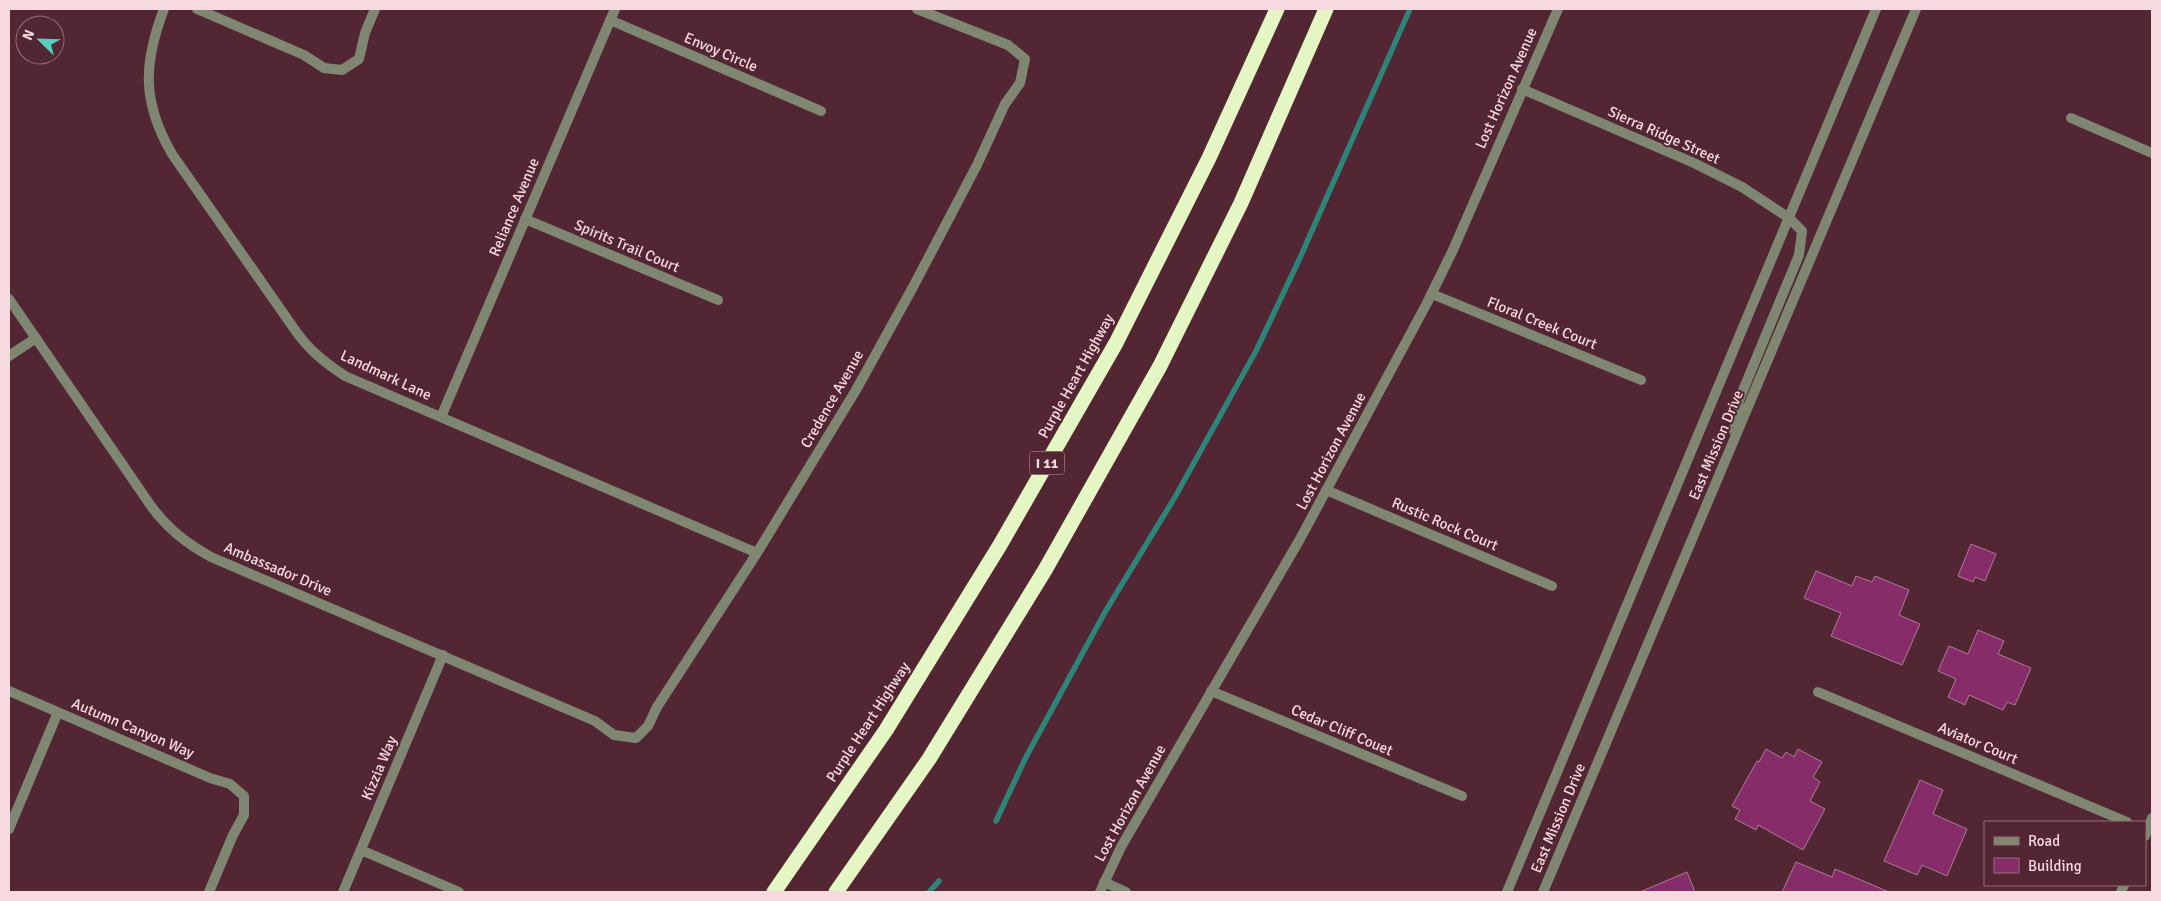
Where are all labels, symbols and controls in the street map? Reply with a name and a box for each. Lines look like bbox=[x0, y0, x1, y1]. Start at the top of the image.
north arrow bbox=[15, 15, 65, 65]
street label: Lost Horizon Avenue bbox=[1471, 25, 1541, 151]
text: N bbox=[19, 27, 38, 43]
street label: Envoy Circle bbox=[682, 28, 760, 76]
street label: Sierra Ridge Street bbox=[1605, 102, 1723, 168]
street label: Reliance Avenue bbox=[485, 155, 543, 259]
street label: Spirits Trail Court bbox=[572, 216, 682, 276]
street label: Floral Creek Court bbox=[1484, 293, 1600, 353]
street label: Purple Heart Highway bbox=[1034, 310, 1118, 442]
street label: Landmark Lane bbox=[338, 346, 434, 404]
street label: Credence Avenue bbox=[797, 347, 867, 451]
street label: East Mission Drive bbox=[1685, 387, 1747, 503]
street label: Lost Horizon Avenue bbox=[1292, 389, 1370, 513]
road number: I 11 bbox=[1030, 452, 1064, 474]
street label: Rustic Rock Court bbox=[1389, 493, 1501, 555]
street label: Ambassador Drive bbox=[221, 538, 335, 600]
street label: Purple Heart Highway bbox=[822, 658, 914, 786]
street label: Autumn Canyon Way bbox=[69, 694, 197, 762]
street label: Cedar Cliff Couet bbox=[1288, 700, 1396, 760]
street label: Aviator Court bbox=[1935, 718, 2021, 768]
street label: Kizzia Way bbox=[357, 733, 401, 803]
street label: Lost Horizon Avenue bbox=[1090, 741, 1170, 865]
street label: East Mission Drive bbox=[1527, 760, 1589, 876]
legend bbox=[1984, 821, 2146, 886]
text: Road bbox=[2028, 832, 2060, 850]
text: Building bbox=[2028, 857, 2082, 875]

